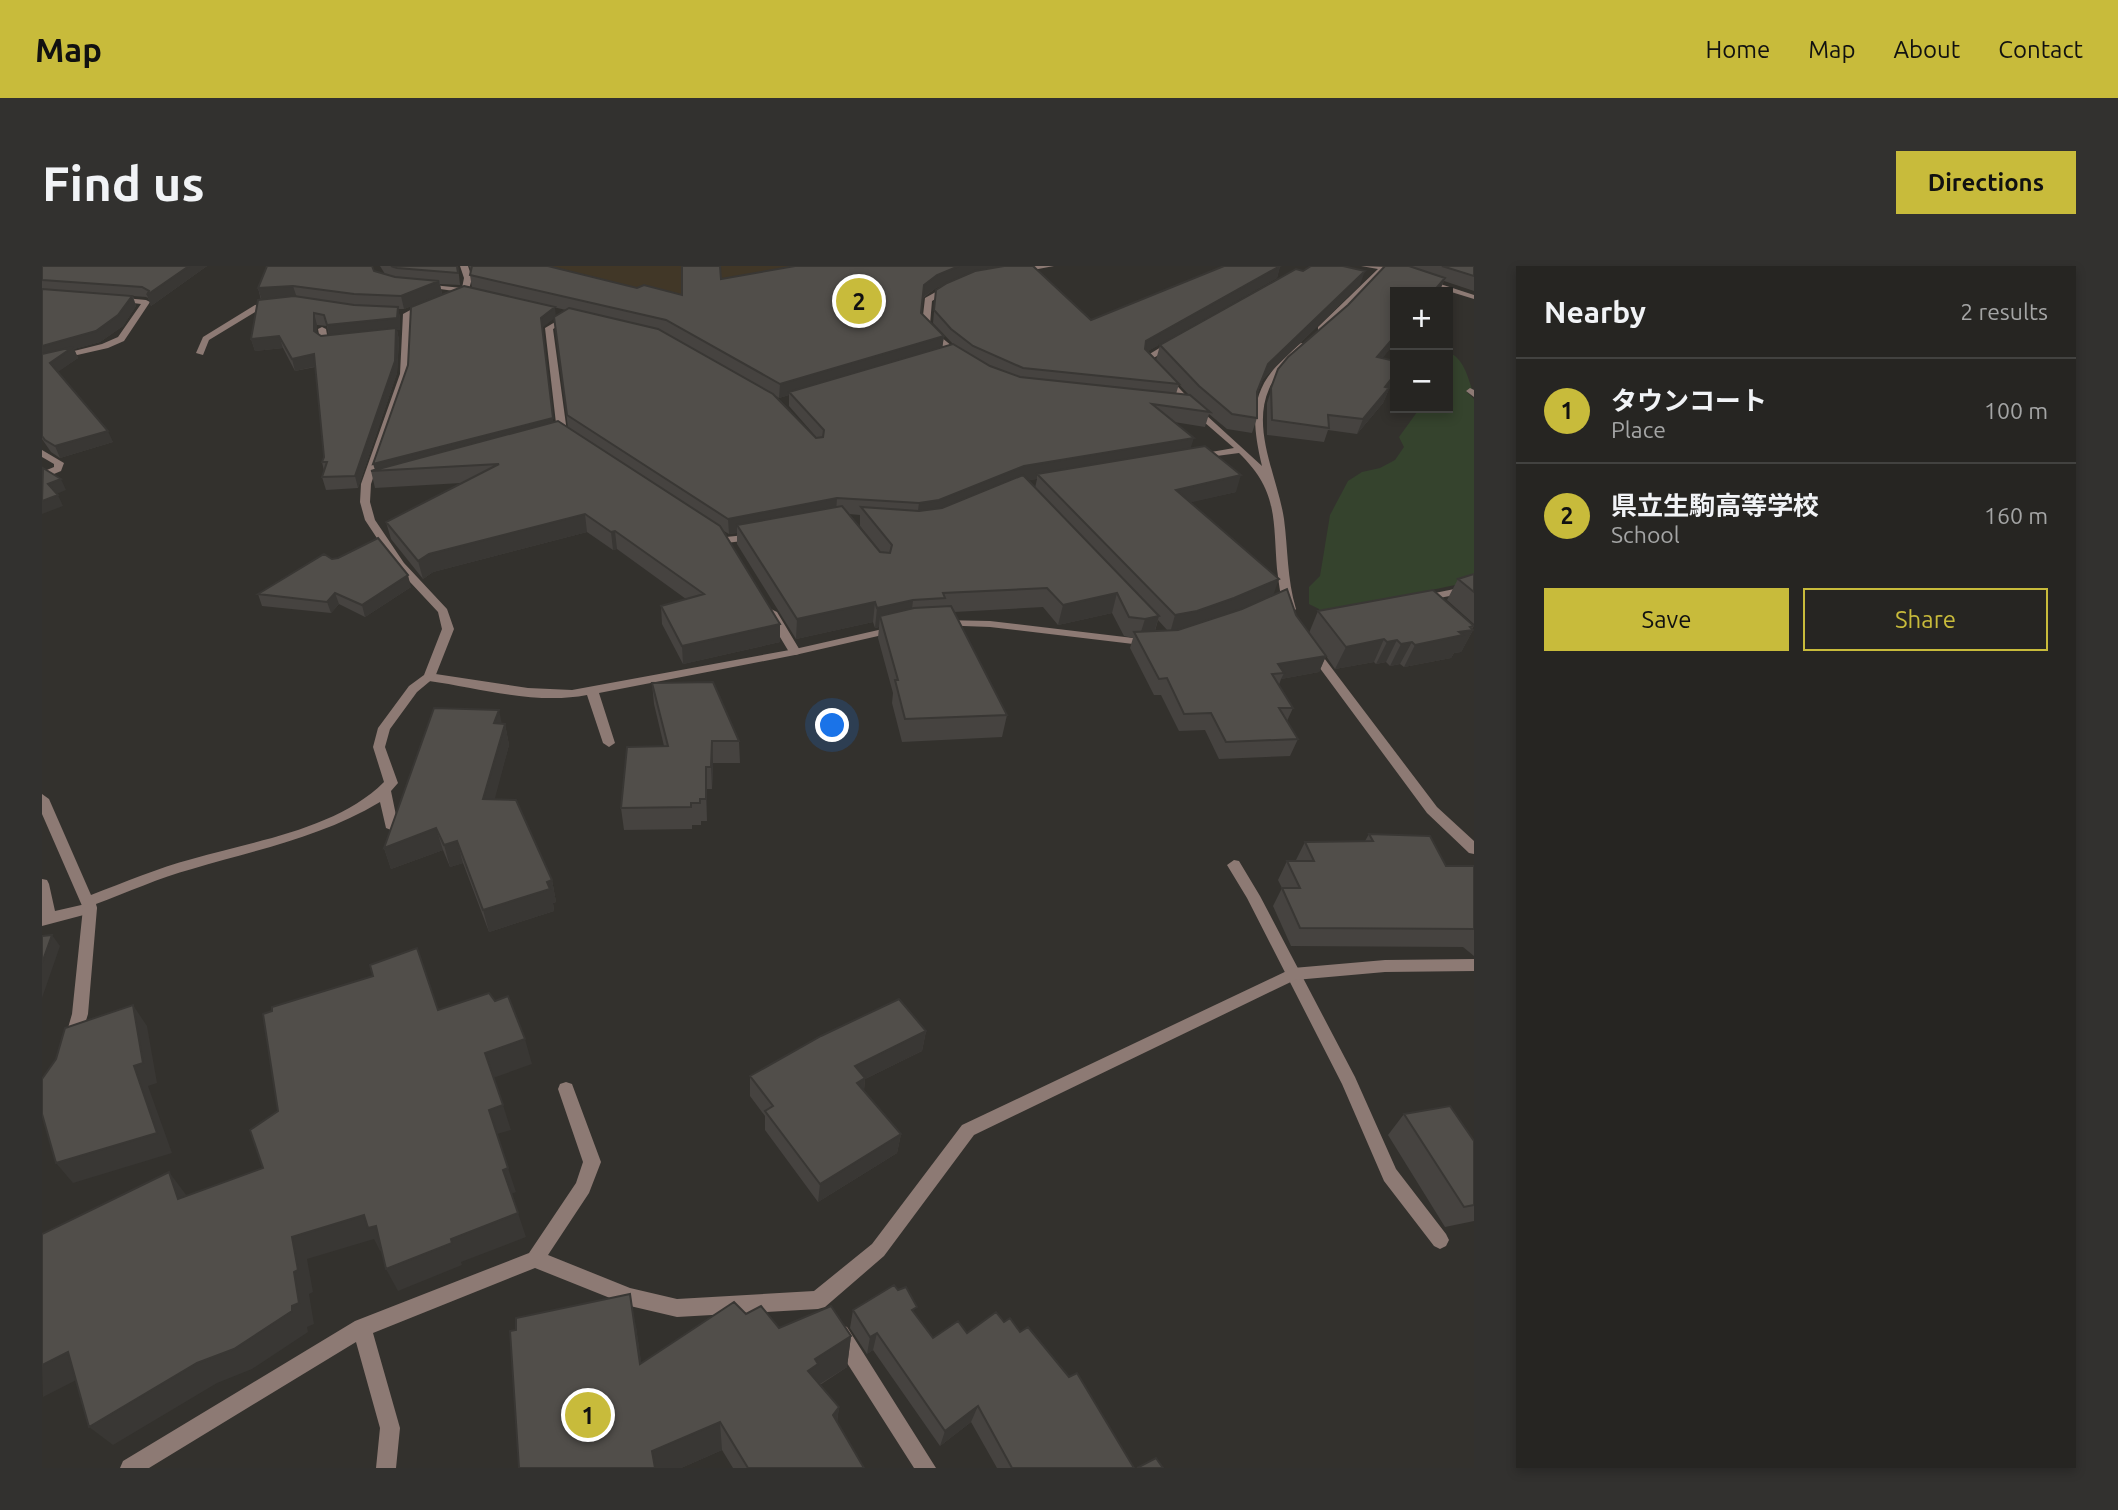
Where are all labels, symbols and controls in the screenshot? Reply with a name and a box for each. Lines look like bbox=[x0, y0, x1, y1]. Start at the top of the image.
text: Map bbox=[35, 31, 102, 68]
text: Home bbox=[1705, 36, 1770, 63]
text: Map bbox=[1808, 36, 1855, 63]
text: About bbox=[1893, 36, 1960, 63]
text: Contact bbox=[1998, 36, 2083, 63]
button: Directions bbox=[1896, 151, 2076, 214]
text: Find us bbox=[42, 155, 205, 210]
pin: 2 bbox=[836, 275, 882, 327]
map controls bbox=[1390, 287, 1453, 413]
button: + bbox=[1390, 287, 1453, 350]
text: Nearby bbox=[1544, 295, 1646, 329]
text: 2 results bbox=[1960, 299, 2048, 324]
button: − bbox=[1390, 350, 1453, 413]
text: タウンコート bbox=[1611, 386, 1767, 415]
text: 1 bbox=[1561, 398, 1573, 423]
text: 100 m bbox=[1984, 398, 2048, 423]
text: Place bbox=[1611, 417, 1666, 442]
text: 県立生駒高等学校 bbox=[1611, 491, 1819, 520]
text: 2 bbox=[1561, 503, 1573, 528]
text: 160 m bbox=[1984, 503, 2048, 528]
text: School bbox=[1611, 522, 1680, 547]
button: Save bbox=[1544, 588, 1789, 651]
button: Share bbox=[1803, 588, 2048, 651]
your location bbox=[815, 708, 849, 742]
pin: 1 bbox=[565, 1389, 611, 1441]

